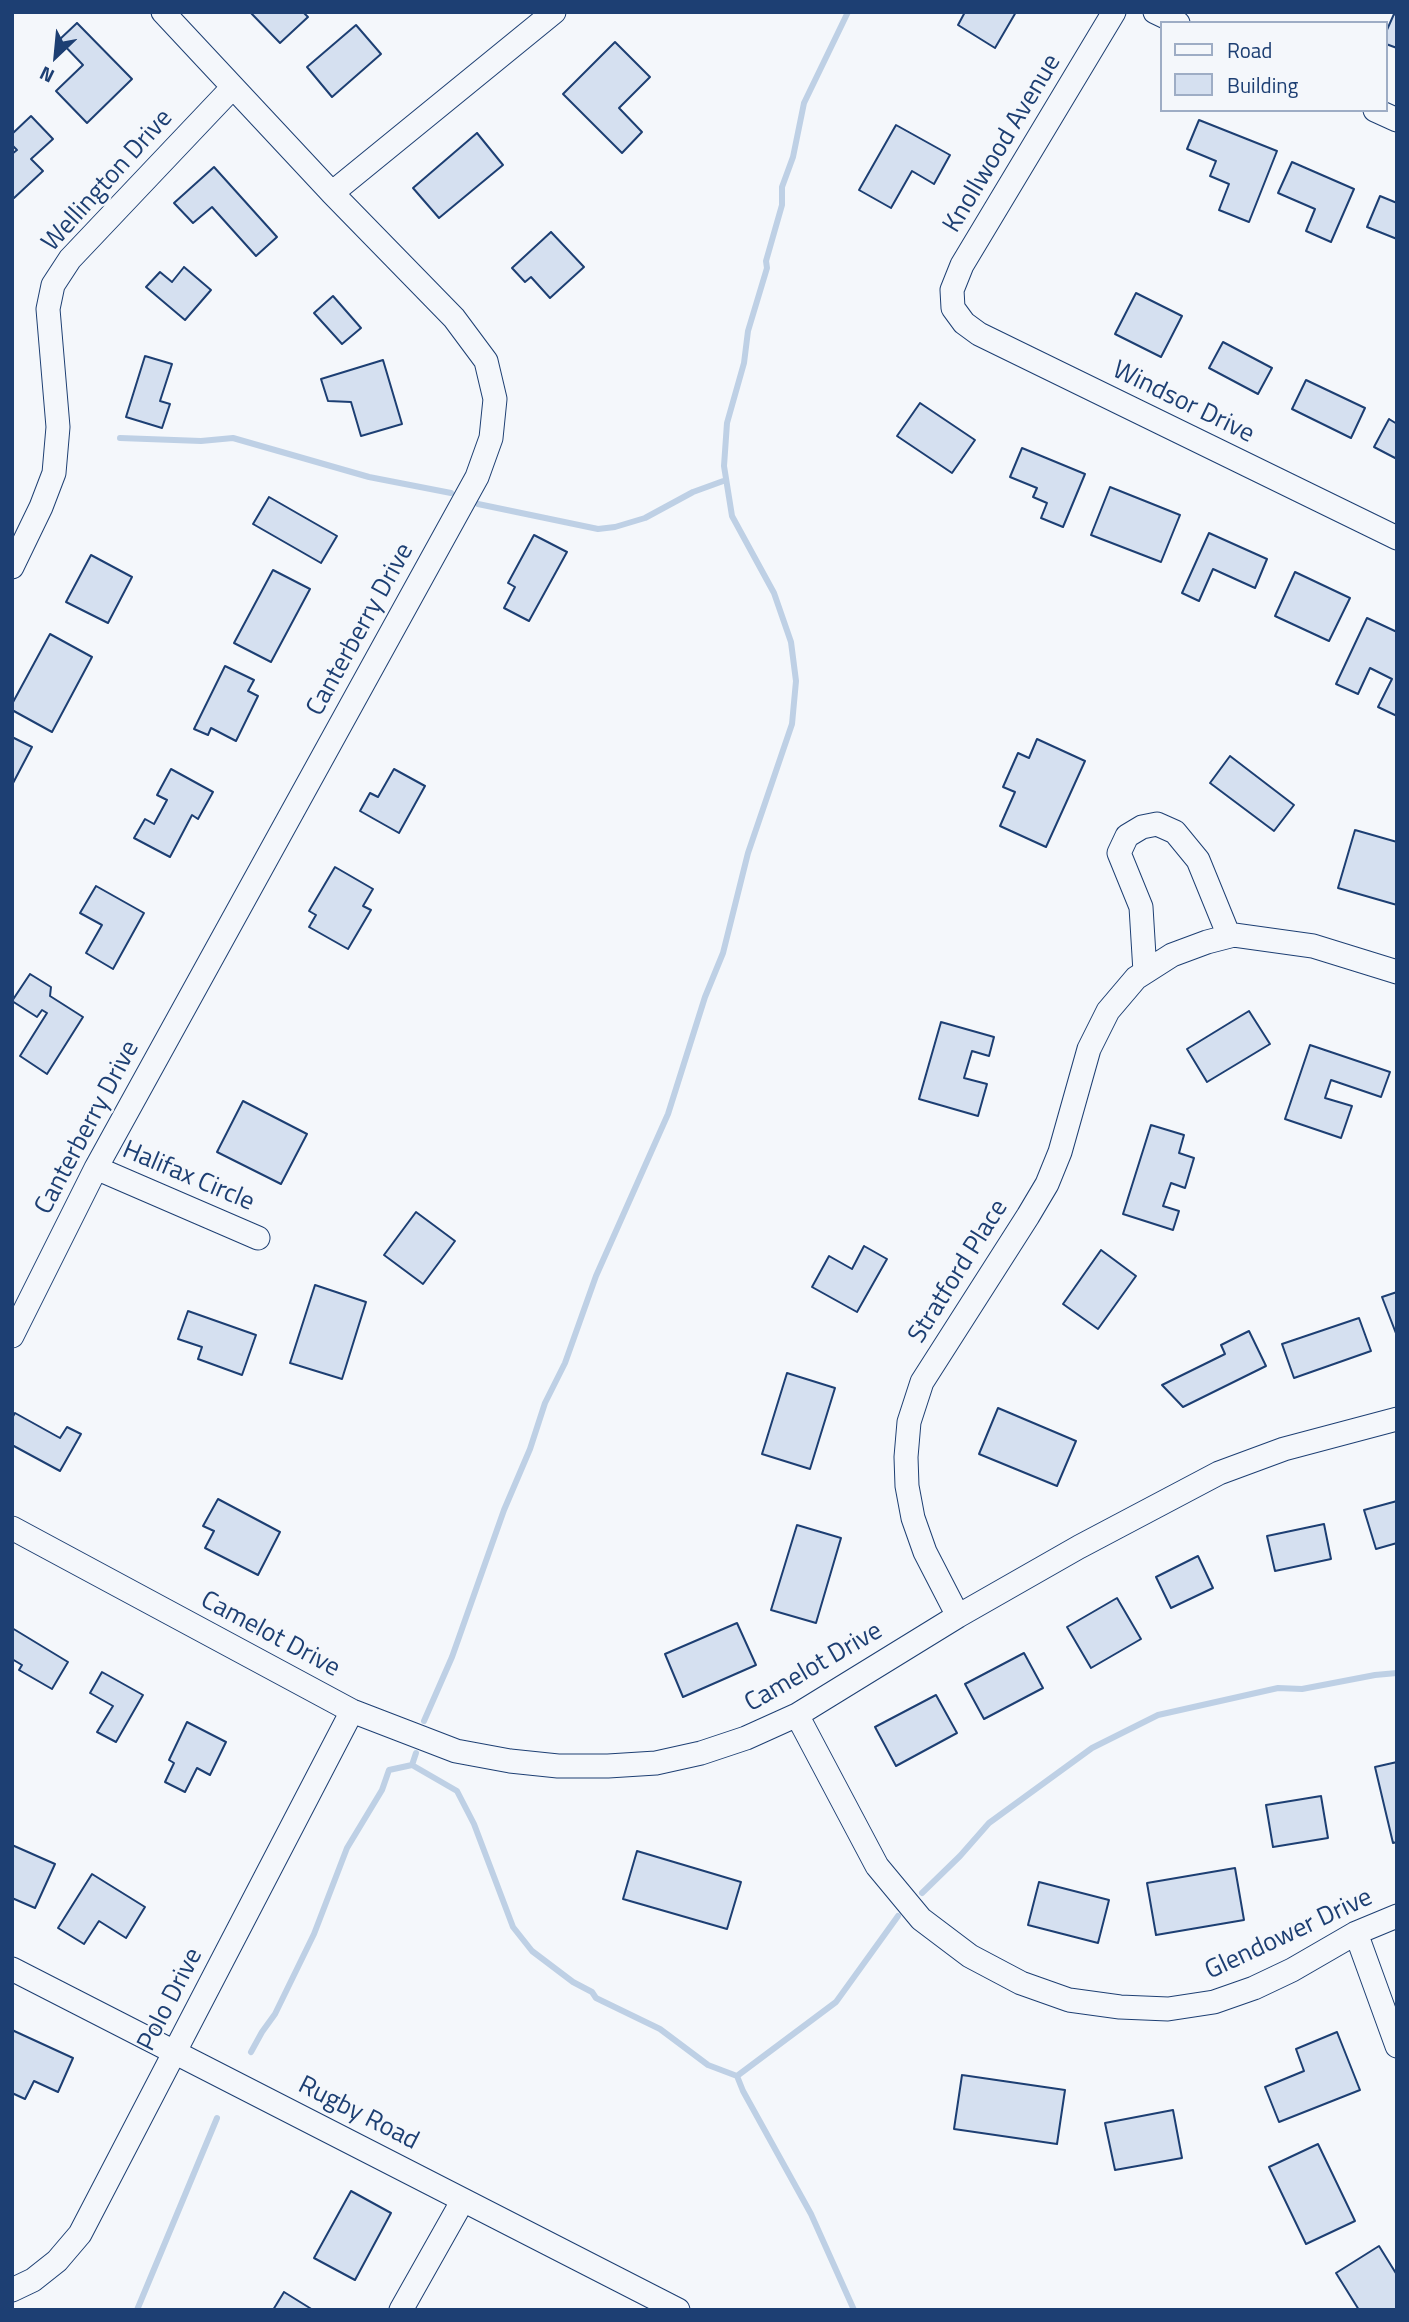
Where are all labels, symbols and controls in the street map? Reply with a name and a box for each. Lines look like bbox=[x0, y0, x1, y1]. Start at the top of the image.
north arrow bbox=[21, 21, 91, 91]
legend bbox=[1160, 21, 1388, 112]
text: Road bbox=[1227, 34, 1272, 66]
street label: Knollwood Avenue bbox=[938, 49, 1068, 239]
text: N bbox=[34, 59, 59, 91]
text: Building bbox=[1227, 69, 1298, 101]
street label: Wellington Drive bbox=[36, 104, 180, 258]
street label: Windsor Drive bbox=[1107, 355, 1259, 451]
street label: Canterberry Drive bbox=[301, 538, 421, 722]
street label: Canterberry Drive bbox=[29, 1036, 147, 1220]
street label: Halifax Circle bbox=[117, 1135, 259, 1219]
street label: Stratford Place bbox=[903, 1195, 1015, 1349]
street label: Camelot Drive bbox=[195, 1585, 345, 1685]
street label: Camelot Drive bbox=[740, 1616, 888, 1720]
street label: Glendower Drive bbox=[1200, 1883, 1378, 1987]
street label: Polo Drive bbox=[132, 1943, 210, 2057]
street label: Rugby Road bbox=[293, 2070, 423, 2158]

